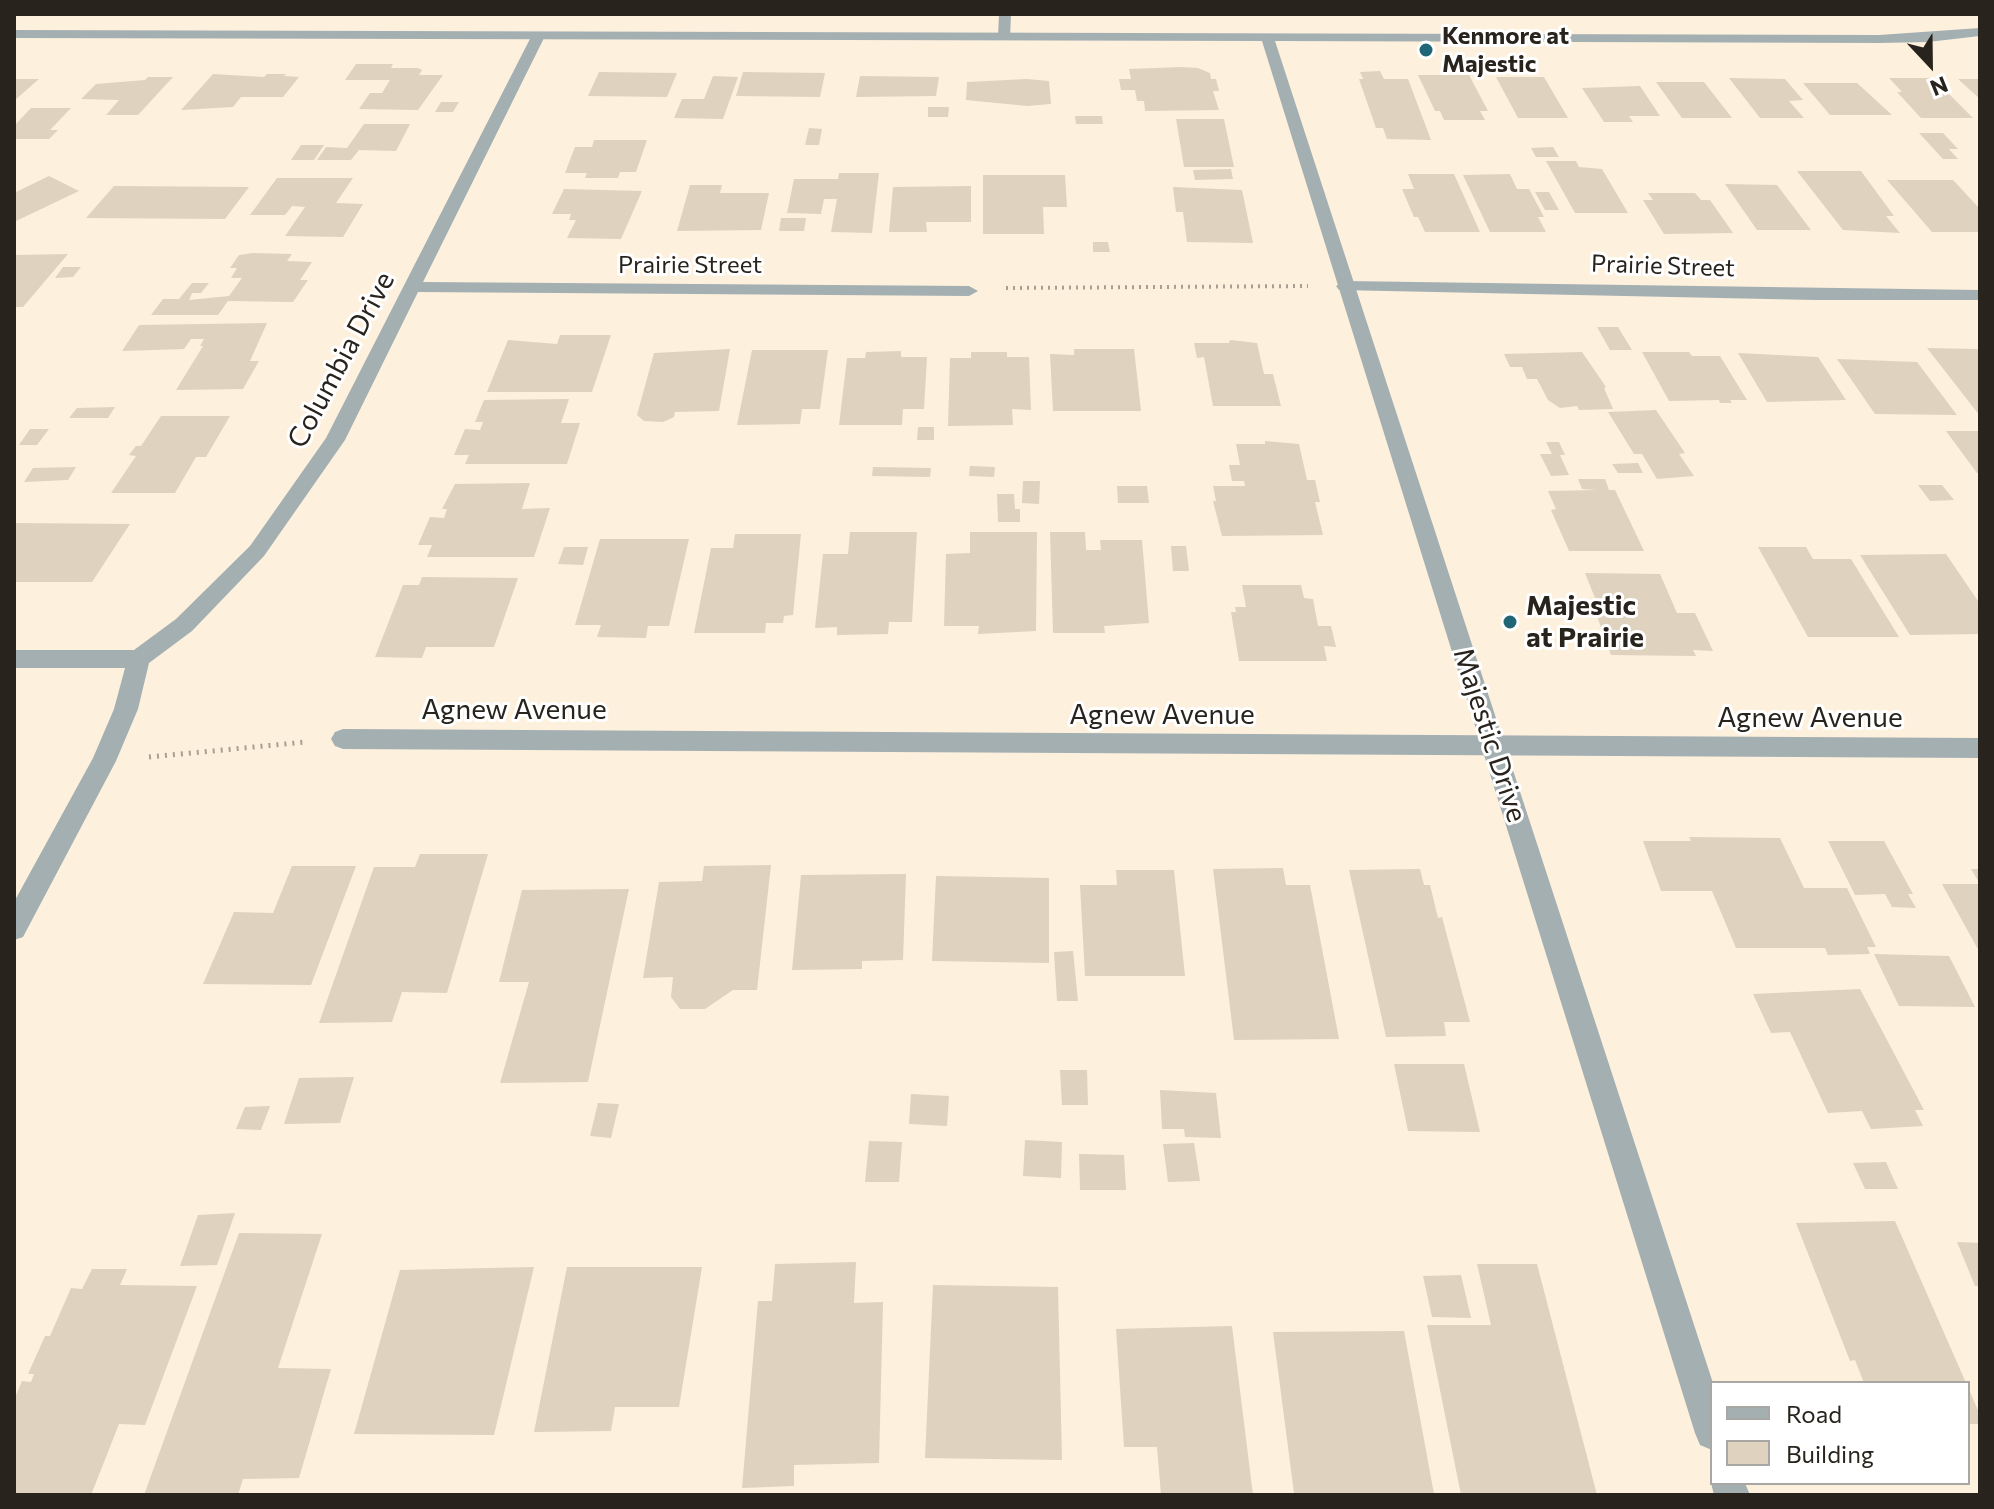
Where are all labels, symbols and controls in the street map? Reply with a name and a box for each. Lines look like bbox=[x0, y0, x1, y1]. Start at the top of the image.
place label: Kenmore at Majestic bbox=[1442, 22, 1569, 78]
north arrow bbox=[1890, 24, 1970, 104]
marker: Kenmore at Majestic bbox=[1417, 41, 1435, 59]
text: N bbox=[1926, 71, 1952, 102]
street label: Prairie Street bbox=[1591, 249, 1735, 283]
street label: Prairie Street bbox=[618, 251, 762, 279]
street label: Columbia Drive bbox=[281, 266, 401, 454]
place label: Majestic at Prairie bbox=[1526, 589, 1644, 655]
marker: Majestic at Prairie bbox=[1501, 613, 1519, 631]
street label: Majestic Drive bbox=[1446, 644, 1534, 826]
street label: Agnew Avenue bbox=[421, 693, 607, 727]
street label: Agnew Avenue bbox=[1069, 698, 1255, 732]
street label: Agnew Avenue bbox=[1717, 701, 1903, 735]
legend bbox=[1710, 1381, 1970, 1485]
text: Road bbox=[1786, 1399, 1842, 1428]
text: Building bbox=[1786, 1439, 1874, 1468]

